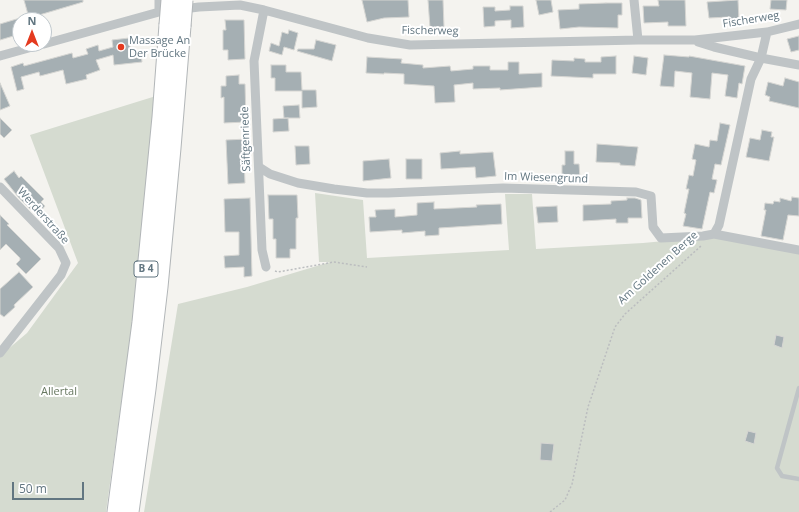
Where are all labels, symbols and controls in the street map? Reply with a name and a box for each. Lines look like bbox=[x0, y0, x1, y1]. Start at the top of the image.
street label: Fischerweg bbox=[722, 9, 780, 31]
north arrow bbox=[12, 12, 52, 52]
text: N bbox=[28, 13, 36, 28]
street label: Fischerweg bbox=[401, 24, 459, 38]
place label: Massage An Der Brücke bbox=[129, 34, 190, 60]
marker: Massage An Der Brücke bbox=[116, 42, 126, 52]
street label: Säftgenriede bbox=[238, 106, 254, 172]
street label: Im Wiesengrund bbox=[504, 170, 588, 186]
street label: Werderstraße bbox=[14, 185, 72, 247]
street label: Am Goldenen Berge bbox=[615, 229, 701, 307]
road number: B 4 bbox=[134, 261, 158, 277]
park label: Allertal bbox=[41, 385, 77, 399]
scale bar bbox=[14, 474, 86, 500]
text: 50 m bbox=[19, 480, 47, 497]

